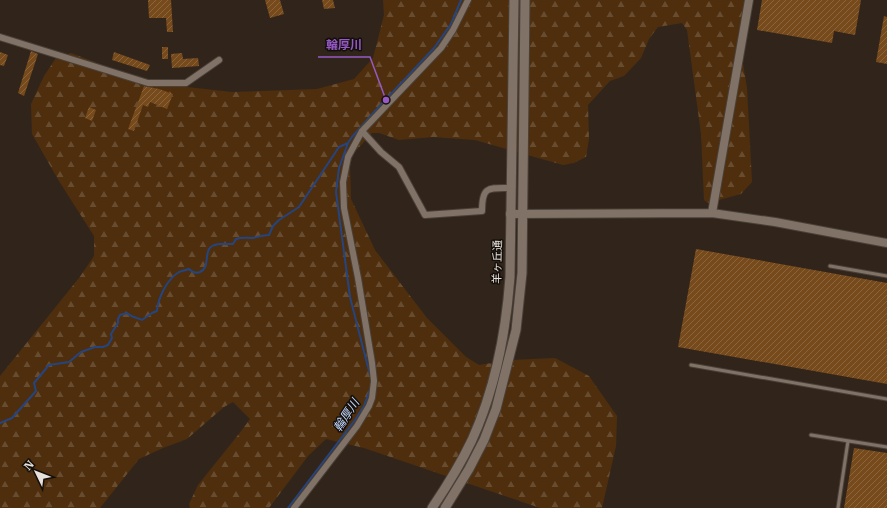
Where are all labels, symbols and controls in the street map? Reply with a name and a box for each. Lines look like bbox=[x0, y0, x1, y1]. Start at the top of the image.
callout: 輪厚川 bbox=[318, 33, 370, 57]
text: 輪厚川 bbox=[326, 37, 362, 52]
street label: 羊ヶ丘通 bbox=[490, 240, 504, 284]
water label: 輪厚川 bbox=[330, 394, 363, 434]
north arrow bbox=[16, 452, 56, 492]
text: N bbox=[21, 457, 37, 473]

